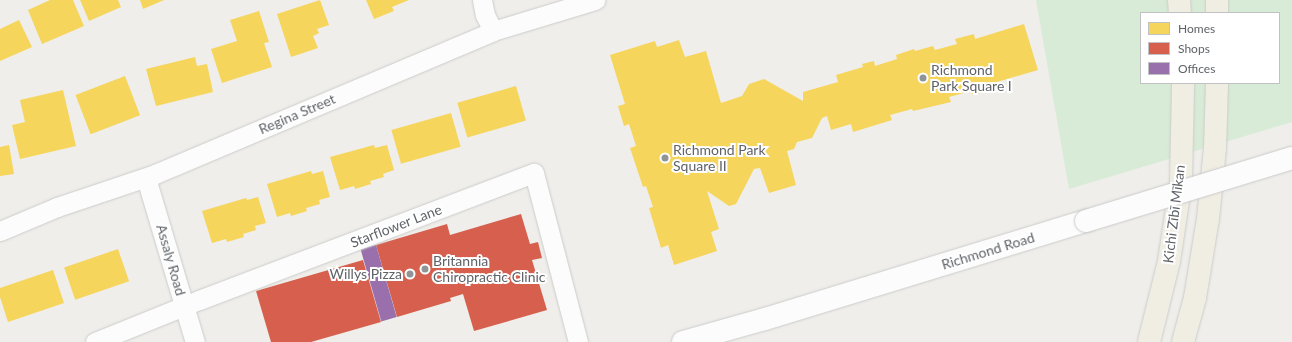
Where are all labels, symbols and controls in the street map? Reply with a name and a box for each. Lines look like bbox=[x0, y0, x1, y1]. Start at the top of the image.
legend bbox=[1140, 12, 1280, 84]
text: Homes bbox=[1178, 21, 1215, 36]
text: Shops bbox=[1178, 41, 1210, 56]
text: Offices bbox=[1178, 61, 1215, 76]
place label: Richmond Park Square I bbox=[931, 62, 1012, 94]
marker: Richmond Park Square I bbox=[918, 73, 928, 83]
street label: Regina Street bbox=[256, 90, 338, 138]
place label: Richmond Park Square II bbox=[673, 142, 766, 174]
marker: Richmond Park Square II bbox=[660, 153, 670, 163]
street label: Kichi Zībī Mīkan bbox=[1160, 164, 1188, 264]
street label: Starflower Lane bbox=[348, 201, 444, 251]
street label: Assaly Road bbox=[153, 222, 189, 298]
street label: Richmond Road bbox=[940, 229, 1036, 273]
place label: Britannia Chiropractic Clinic bbox=[433, 253, 546, 286]
marker: Britannia Chiropractic Clinic bbox=[420, 264, 430, 274]
place label: Willys Pizza bbox=[330, 266, 402, 282]
marker: Willys Pizza bbox=[405, 269, 415, 279]

